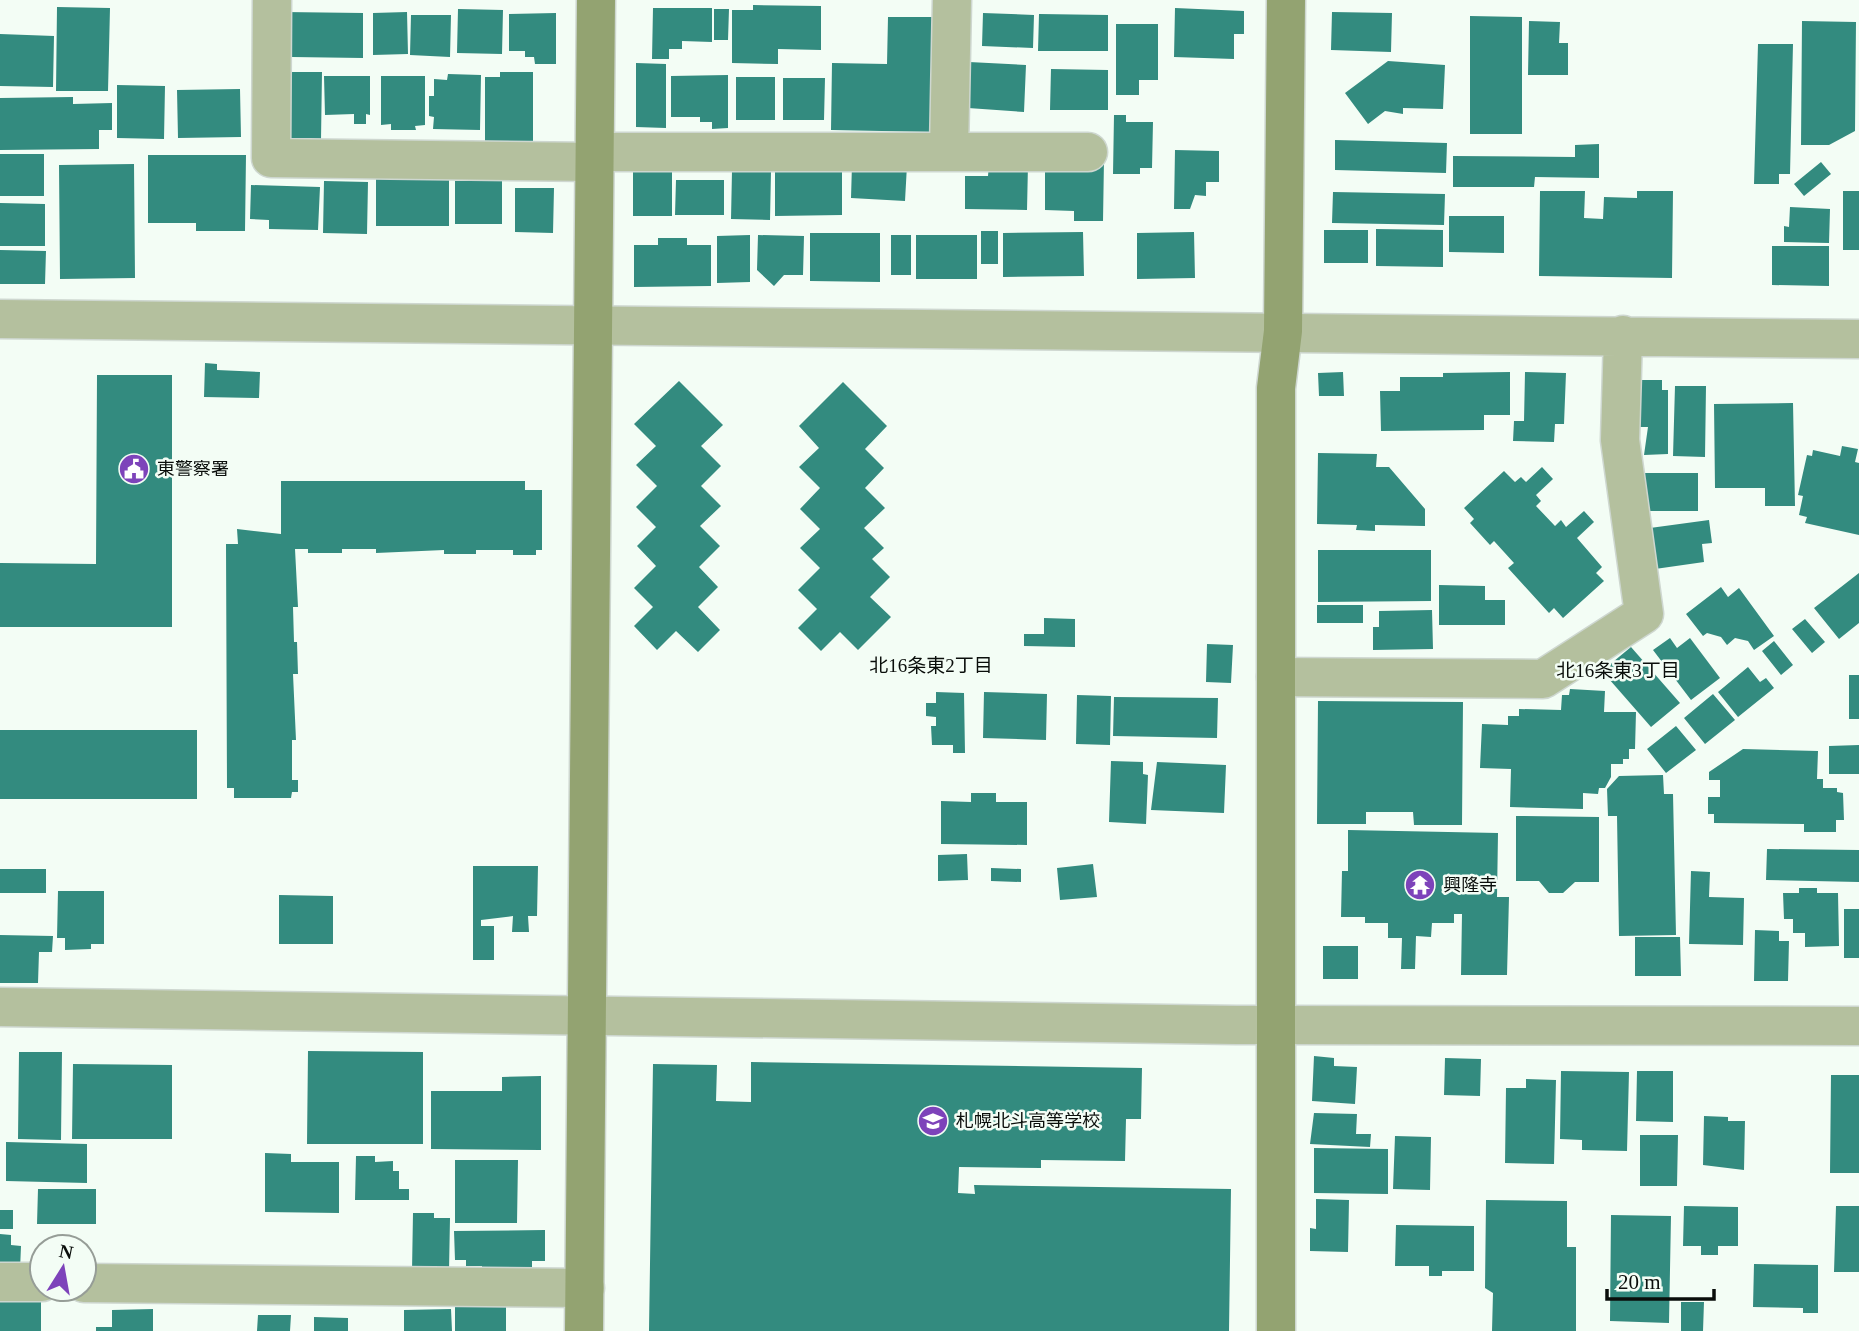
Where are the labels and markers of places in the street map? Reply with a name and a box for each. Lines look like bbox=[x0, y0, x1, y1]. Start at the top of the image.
public building icon: 東警察署 bbox=[117, 452, 151, 486]
place label: 東警察署 bbox=[157, 459, 229, 479]
temple icon: 興隆寺 bbox=[1403, 868, 1437, 902]
place label: 興隆寺 bbox=[1443, 875, 1497, 895]
school or university icon: 札幌北斗高等学校 bbox=[916, 1104, 950, 1138]
place label: 札幌北斗高等学校 bbox=[956, 1111, 1100, 1131]

